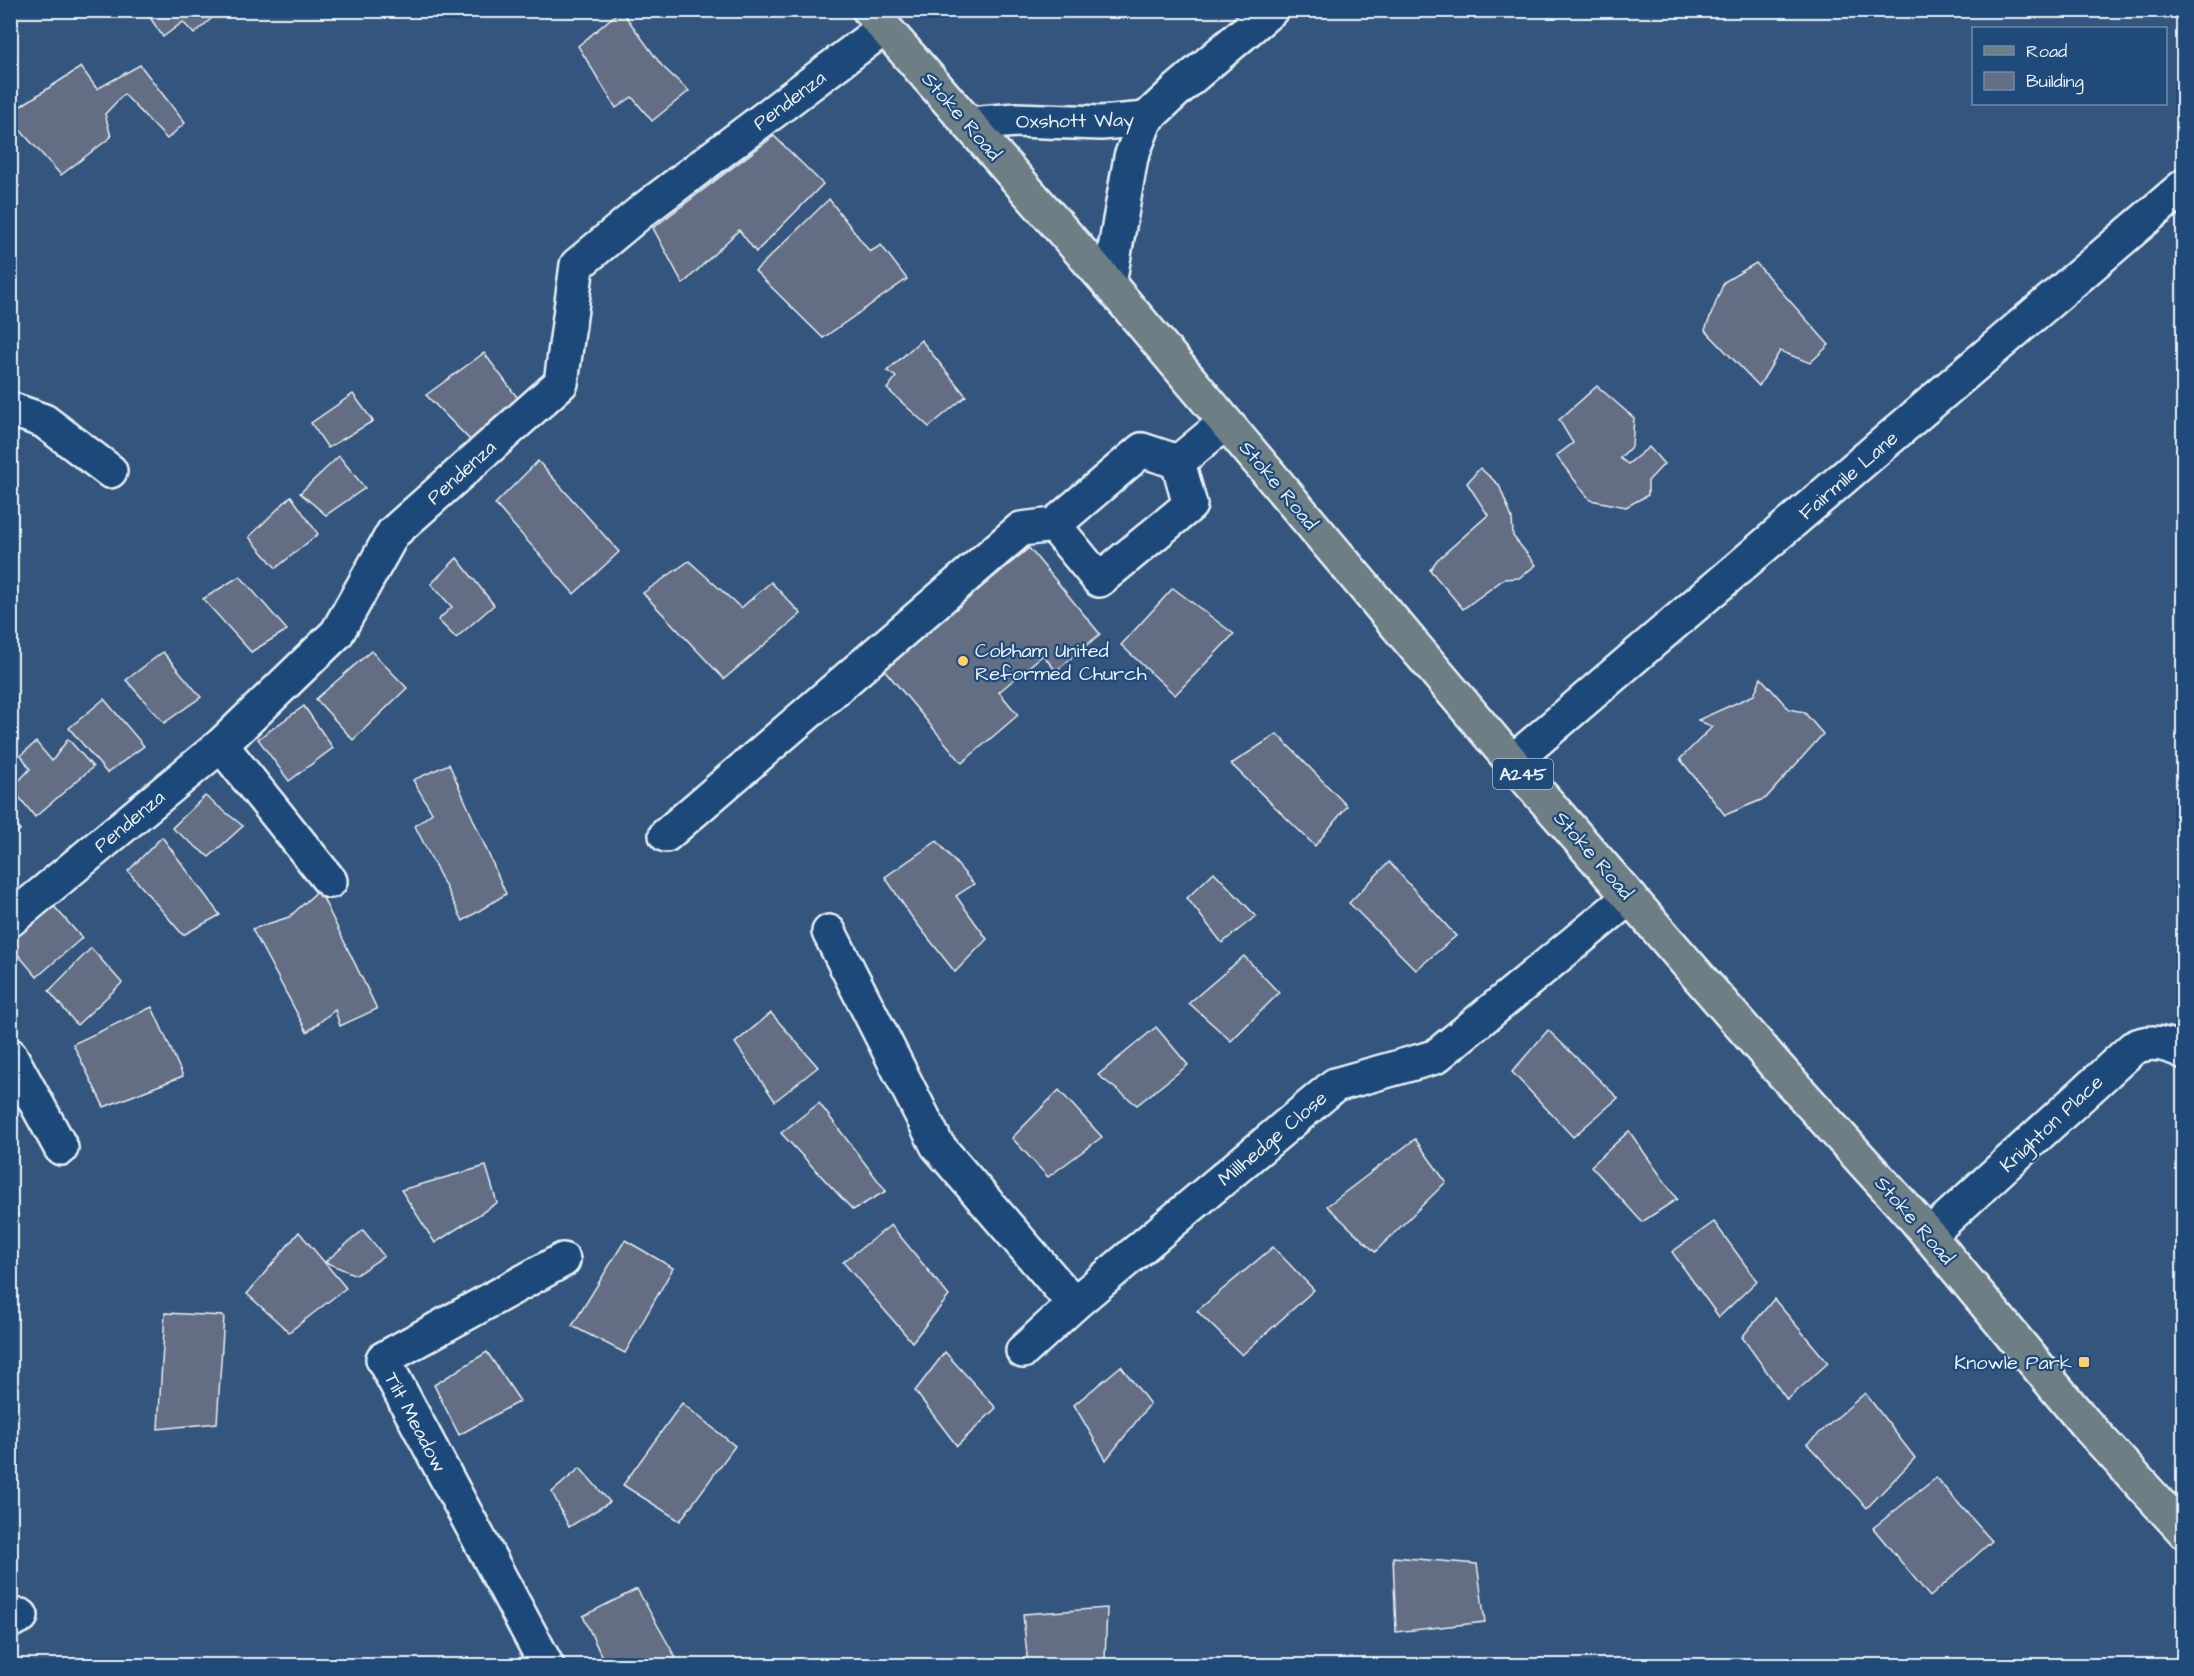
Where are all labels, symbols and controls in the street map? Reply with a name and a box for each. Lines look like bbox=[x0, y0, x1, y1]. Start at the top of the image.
legend bbox=[1972, 27, 2167, 105]
text: Road bbox=[2026, 39, 2067, 64]
street label: Pendenza bbox=[747, 64, 832, 137]
street label: Stoke Road bbox=[915, 66, 1008, 167]
text: Building bbox=[2026, 69, 2084, 95]
street label: Oxshott Way bbox=[1016, 106, 1134, 137]
street label: Fairmile Lane bbox=[1793, 425, 1905, 527]
street label: Pendenza bbox=[421, 434, 503, 511]
street label: Stoke Road bbox=[1232, 435, 1324, 536]
place label: Cobham United Reformed Church bbox=[975, 637, 1147, 688]
marker: Cobham United Reformed Church bbox=[956, 654, 970, 668]
road number: A245 bbox=[1493, 759, 1553, 789]
street label: Pendenza bbox=[88, 784, 171, 860]
street label: Stoke Road bbox=[1547, 805, 1640, 906]
street label: Knighton Place bbox=[1994, 1068, 2110, 1180]
street label: Millhedge Close bbox=[1212, 1084, 1334, 1194]
street label: Stoke Road bbox=[1868, 1170, 1961, 1271]
place label: Knowle Park bbox=[1954, 1349, 2072, 1377]
marker: Knowle Park bbox=[2077, 1355, 2091, 1369]
street label: Tilt Meadow bbox=[377, 1367, 453, 1478]

